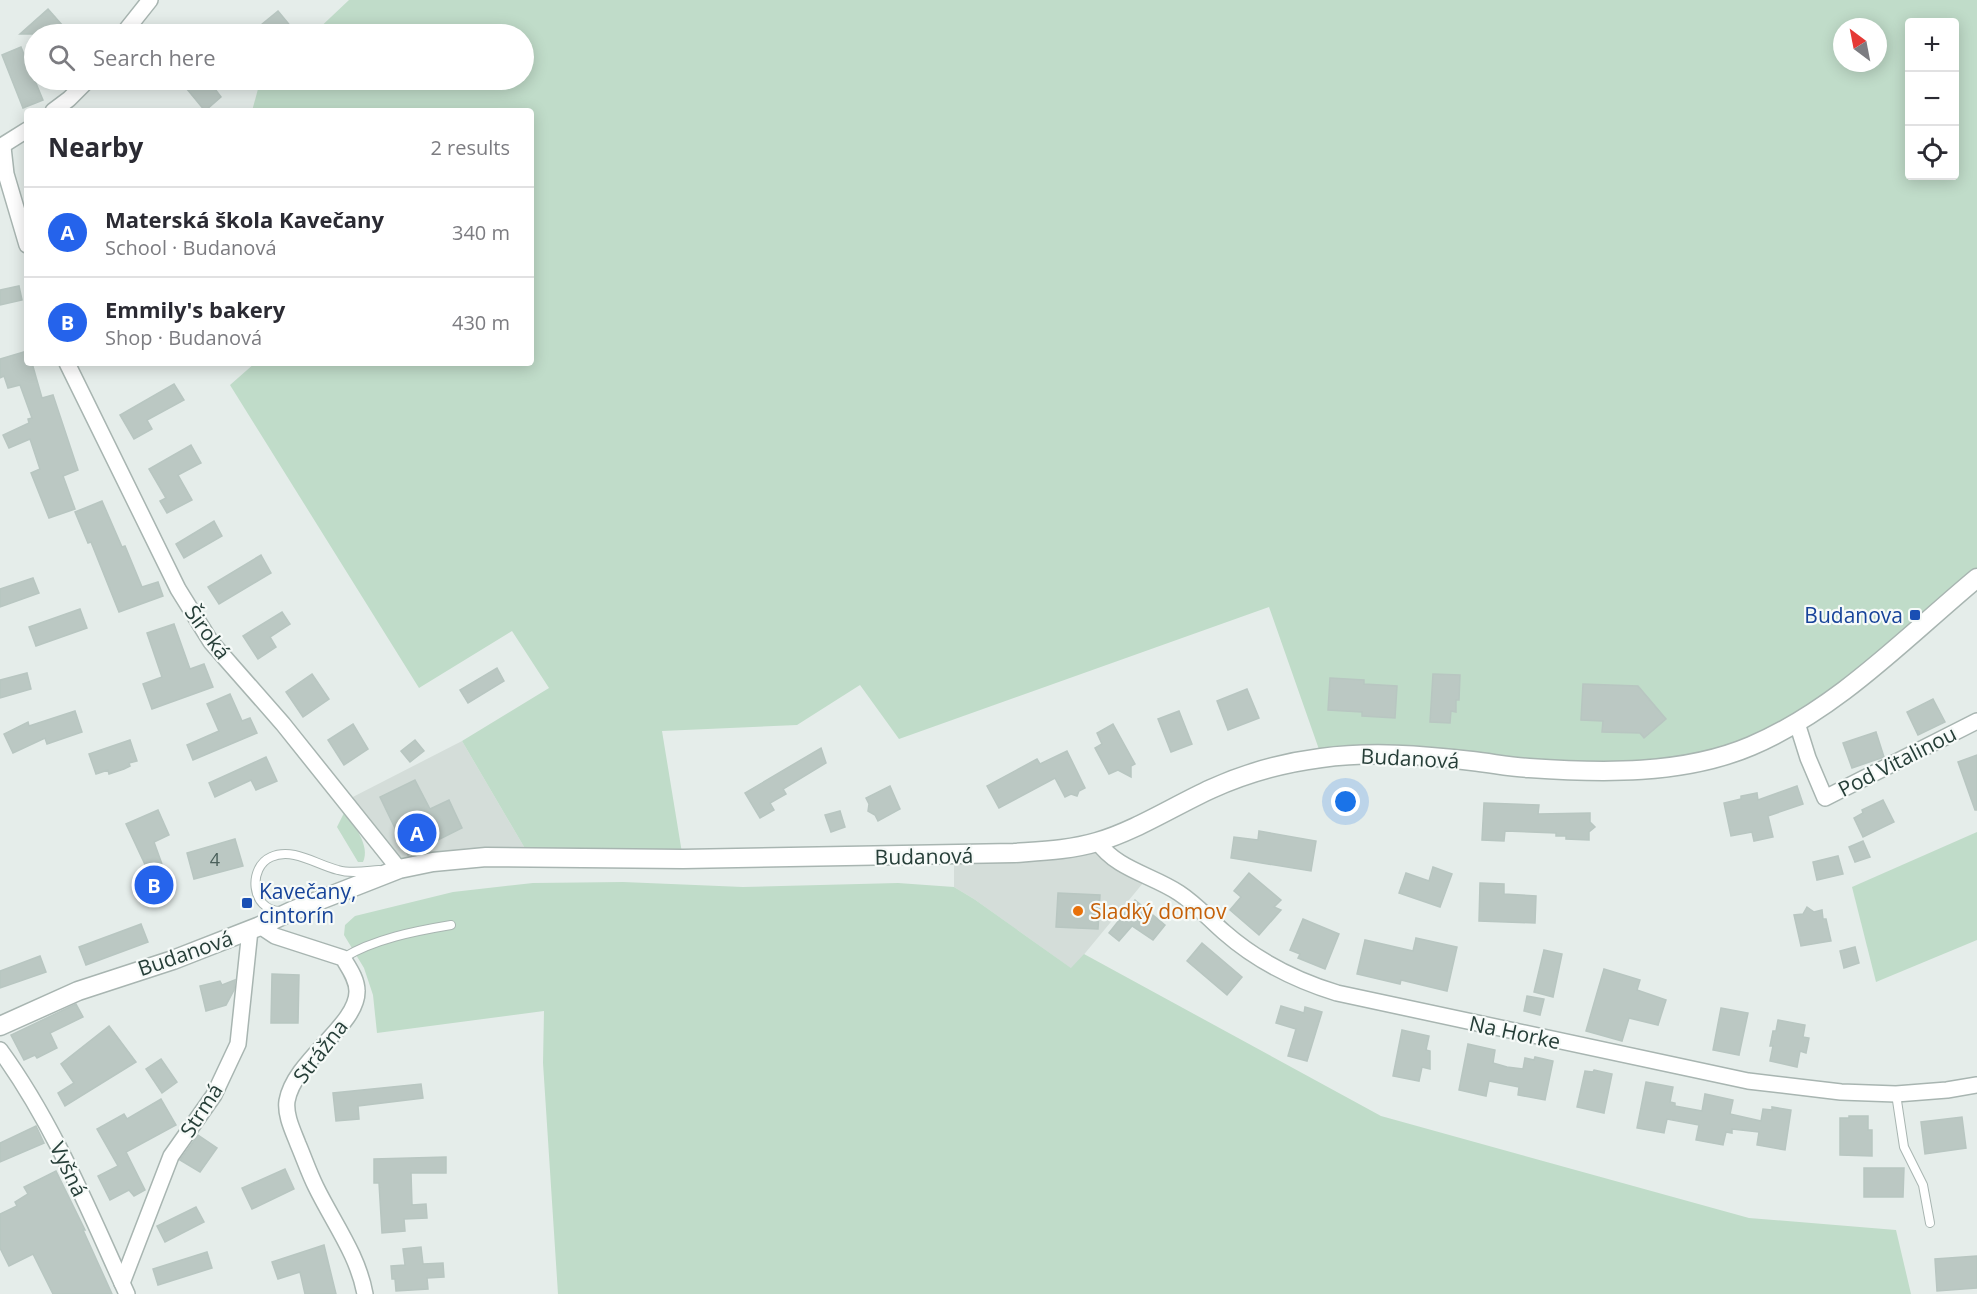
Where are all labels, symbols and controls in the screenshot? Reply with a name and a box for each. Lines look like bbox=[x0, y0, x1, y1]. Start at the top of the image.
north arrow bbox=[1833, 18, 1887, 72]
map controls bbox=[1905, 18, 1959, 180]
button: + bbox=[1905, 18, 1959, 72]
search box bbox=[24, 24, 534, 90]
icon: search bbox=[45, 41, 78, 74]
text: Search here bbox=[93, 42, 216, 72]
button: − bbox=[1905, 72, 1959, 126]
button: locate bbox=[1905, 126, 1959, 180]
text: Nearby bbox=[48, 129, 143, 165]
text: 2 results bbox=[430, 134, 510, 161]
text: Materská škola Kavečany bbox=[105, 204, 384, 234]
text: A bbox=[61, 219, 74, 246]
text: 340 m bbox=[452, 219, 510, 246]
text: School · Budanová bbox=[105, 234, 277, 261]
text: Emmily's bakery bbox=[105, 294, 285, 324]
text: B bbox=[61, 309, 74, 336]
text: 430 m bbox=[452, 309, 510, 336]
text: Shop · Budanová bbox=[105, 324, 262, 351]
street label: Široká bbox=[179, 599, 237, 665]
place label: Budanova bbox=[1804, 601, 1903, 629]
marker: Budanova bbox=[1908, 608, 1922, 622]
street label: Pod Vitalinou bbox=[1833, 719, 1961, 803]
street label: Budanová bbox=[1360, 741, 1460, 775]
your location bbox=[1331, 787, 1360, 816]
pin: A bbox=[398, 810, 436, 856]
street label: Budanová bbox=[874, 841, 974, 871]
house number: 4 bbox=[210, 847, 220, 871]
pin: B bbox=[134, 862, 174, 908]
place label: Kavečany, cintorín bbox=[259, 877, 356, 929]
marker: Kavečany, cintorín bbox=[240, 896, 254, 910]
place label: Sladký domov bbox=[1090, 897, 1227, 925]
marker: Sladký domov bbox=[1071, 904, 1085, 918]
street label: Budanová bbox=[134, 924, 236, 982]
street label: Na Horke bbox=[1467, 1009, 1563, 1055]
street label: Strážna bbox=[286, 1013, 354, 1089]
street label: Strmá bbox=[173, 1078, 229, 1142]
street label: Vyšná bbox=[44, 1137, 94, 1201]

